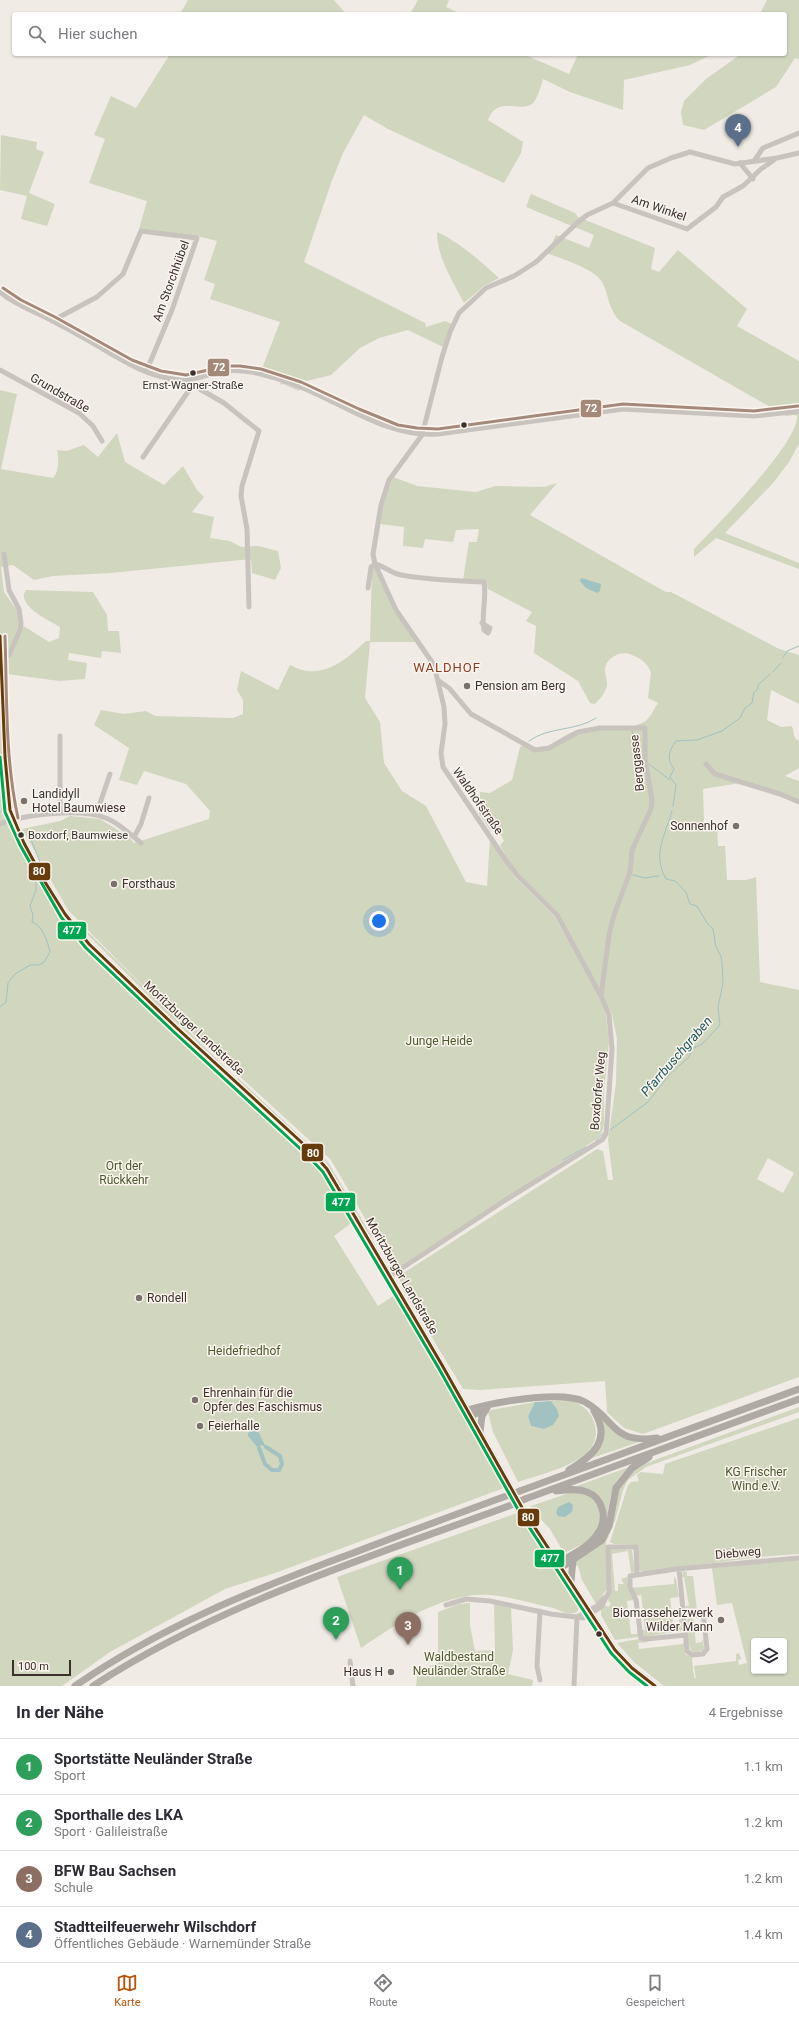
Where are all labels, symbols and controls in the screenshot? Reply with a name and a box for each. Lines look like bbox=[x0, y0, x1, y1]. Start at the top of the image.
search box bbox=[12, 12, 787, 56]
icon: search bbox=[26, 23, 48, 45]
text: Hier suchen bbox=[58, 25, 137, 43]
pin: 4 bbox=[725, 114, 751, 147]
street label: Am Winkel bbox=[630, 192, 688, 224]
street label: Am Storchhübel bbox=[150, 239, 192, 323]
line badge: 72 bbox=[207, 358, 230, 377]
text: 72 bbox=[213, 361, 225, 374]
marker: Ernst-Wagner-Straße bbox=[188, 368, 198, 378]
street label: Grundstraße bbox=[28, 370, 92, 416]
place label: Ernst-Wagner-Straße bbox=[143, 379, 244, 392]
line badge: 72 bbox=[580, 399, 602, 418]
text: 72 bbox=[585, 402, 597, 415]
unlabelled marker bbox=[459, 420, 469, 430]
district label: WALDHOF bbox=[413, 660, 481, 675]
place label: Pension am Berg bbox=[475, 679, 566, 693]
marker: Pension am Berg bbox=[462, 681, 472, 691]
street label: Berggasse bbox=[627, 734, 647, 792]
street label: Waldhofstraße bbox=[450, 765, 506, 837]
place label: Landidyll Hotel Baumwiese bbox=[32, 787, 126, 815]
marker: Landidyll Hotel Baumwiese bbox=[19, 796, 29, 806]
place label: Sonnenhof bbox=[670, 819, 729, 833]
marker: Sonnenhof bbox=[731, 821, 741, 831]
place label: Boxdorf, Baumwiese bbox=[28, 829, 128, 842]
marker: Boxdorf, Baumwiese bbox=[16, 830, 26, 840]
line badge: 80 bbox=[28, 862, 51, 881]
text: 80 bbox=[33, 865, 45, 878]
place label: Forsthaus bbox=[122, 877, 175, 891]
marker: Forsthaus bbox=[109, 879, 119, 889]
your location bbox=[369, 911, 389, 931]
line badge: 477 bbox=[57, 921, 87, 940]
text: 477 bbox=[63, 924, 81, 937]
street label: Moritzburger Landstraße bbox=[141, 978, 247, 1078]
water label: Pfarrbuschgraben bbox=[638, 1013, 715, 1099]
park label: Junge Heide bbox=[406, 1034, 472, 1048]
street label: Boxdorfer Weg bbox=[588, 1051, 608, 1131]
line badge: 80 bbox=[301, 1143, 324, 1162]
text: 80 bbox=[307, 1147, 319, 1160]
park label: Ort der Rückkehr bbox=[99, 1159, 149, 1187]
line badge: 477 bbox=[325, 1192, 356, 1212]
text: 477 bbox=[332, 1196, 350, 1209]
street label: Moritzburger Landstraße bbox=[363, 1215, 441, 1337]
place label: Rondell bbox=[147, 1291, 187, 1305]
marker: Rondell bbox=[134, 1293, 144, 1303]
park label: Heidefriedhof bbox=[208, 1344, 281, 1358]
place label: Ehrenhain für die Opfer des Faschismus bbox=[203, 1386, 322, 1414]
marker: Ehrenhain für die Opfer des Faschismus bbox=[190, 1395, 200, 1405]
place label: Feierhalle bbox=[208, 1419, 260, 1433]
marker: Feierhalle bbox=[195, 1421, 205, 1431]
park label: KG Frischer Wind e.V. bbox=[725, 1465, 787, 1493]
line badge: 80 bbox=[517, 1508, 540, 1527]
text: 80 bbox=[522, 1511, 534, 1524]
street label: Diebweg bbox=[714, 1544, 762, 1562]
line badge: 477 bbox=[534, 1549, 565, 1568]
text: 477 bbox=[541, 1552, 559, 1565]
pin: 1 bbox=[387, 1557, 413, 1590]
place label: Biomasseheizwerk Wilder Mann bbox=[613, 1606, 714, 1634]
pin: 2 bbox=[323, 1607, 349, 1640]
pin: 3 bbox=[395, 1612, 421, 1645]
marker: Biomasseheizwerk Wilder Mann bbox=[716, 1615, 726, 1625]
unlabelled marker bbox=[594, 1629, 604, 1639]
map controls bbox=[751, 1638, 787, 1674]
button: layers bbox=[751, 1638, 787, 1674]
park label: Waldbestand Neuländer Straße bbox=[413, 1650, 505, 1678]
scale bar bbox=[12, 1658, 71, 1677]
text: 100 m bbox=[18, 1660, 49, 1673]
place label: Haus H bbox=[344, 1665, 383, 1679]
marker: Haus H bbox=[386, 1667, 396, 1677]
text: In der Nähe bbox=[16, 1702, 104, 1722]
text: 4 Ergebnisse bbox=[709, 1705, 783, 1720]
text: Sportstätte Neuländer Straße bbox=[54, 1750, 252, 1768]
text: 1 bbox=[25, 1759, 33, 1774]
text: 1.1 km bbox=[744, 1759, 783, 1774]
text: Sport bbox=[54, 1768, 85, 1783]
text: Sporthalle des LKA bbox=[54, 1806, 183, 1824]
text: 2 bbox=[25, 1815, 33, 1830]
text: 1.2 km bbox=[744, 1815, 783, 1830]
text: Sport · Galileistraße bbox=[54, 1824, 168, 1839]
text: BFW Bau Sachsen bbox=[54, 1862, 176, 1880]
text: 3 bbox=[25, 1871, 33, 1886]
text: 1.2 km bbox=[744, 1871, 783, 1886]
text: Schule bbox=[54, 1880, 93, 1895]
text: Stadtteilfeuerwehr Wilschdorf bbox=[54, 1918, 256, 1936]
text: 4 bbox=[25, 1927, 33, 1942]
text: 1.4 km bbox=[744, 1927, 783, 1942]
text: Öffentliches Gebäude · Warnemünder Straße bbox=[54, 1936, 311, 1951]
tab: Karte bbox=[114, 1972, 141, 2009]
tab: Route bbox=[369, 1972, 397, 2009]
tab: Gespeichert bbox=[626, 1972, 685, 2009]

